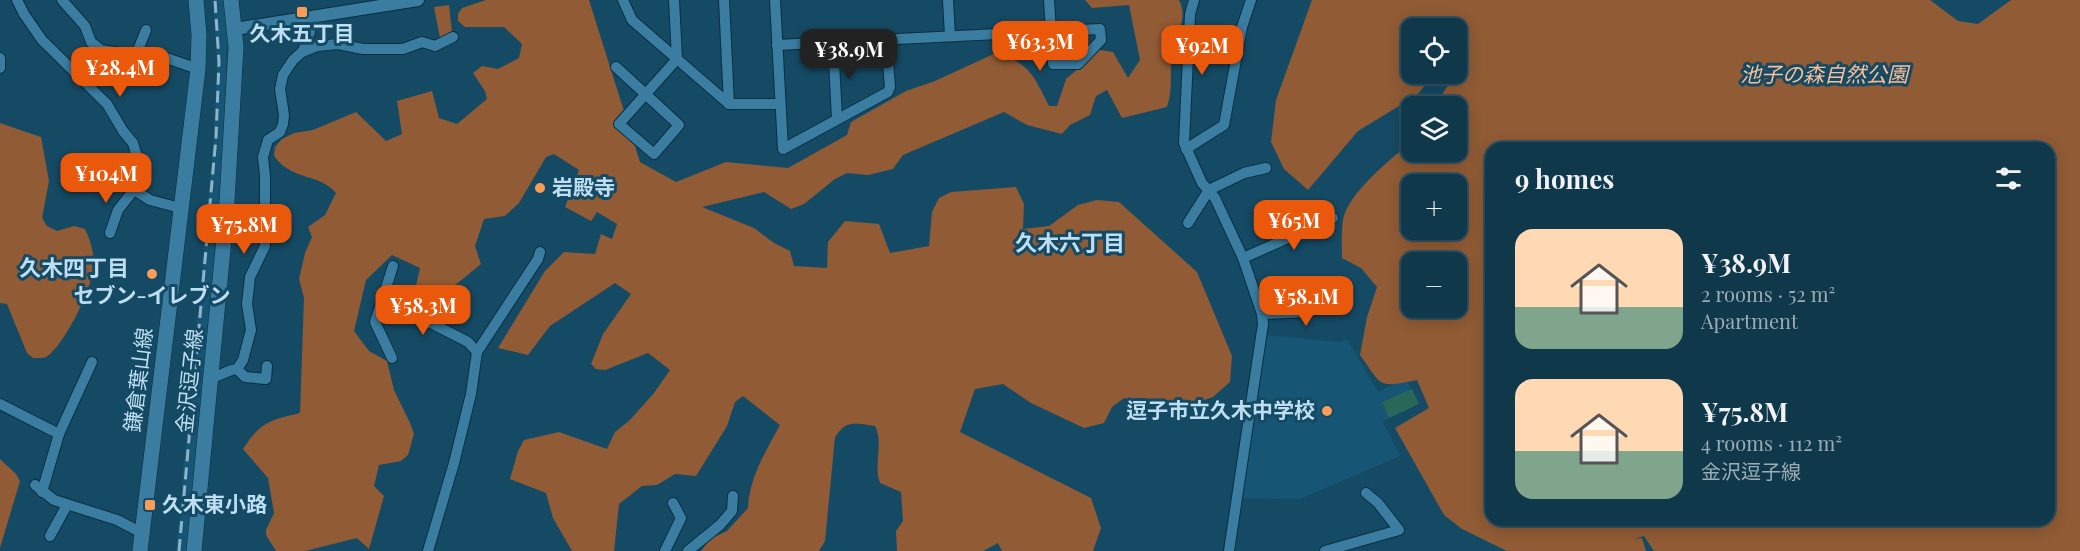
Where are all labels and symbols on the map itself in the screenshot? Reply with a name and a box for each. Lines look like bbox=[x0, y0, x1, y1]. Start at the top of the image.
marker: 久木五丁目 bbox=[295, 5, 309, 19]
place label: 久木五丁目 bbox=[250, 18, 355, 46]
pin: ¥63.3M bbox=[991, 21, 1089, 72]
pin: ¥92M bbox=[1166, 25, 1238, 76]
pin: ¥38.9M bbox=[800, 29, 898, 80]
pin: ¥28.4M bbox=[71, 47, 169, 98]
park label: 池子の森自然公園 bbox=[1740, 59, 1911, 87]
pin: ¥104M bbox=[64, 153, 148, 204]
place label: 岩殿寺 bbox=[552, 172, 615, 200]
marker: 岩殿寺 bbox=[533, 181, 547, 195]
pin: ¥65M bbox=[1258, 200, 1330, 251]
pin: ¥75.8M bbox=[195, 204, 293, 255]
district label: 久木六丁目 bbox=[1015, 227, 1125, 257]
district label: 久木四丁目 bbox=[19, 252, 129, 282]
marker: セブン-イレブン bbox=[145, 267, 159, 281]
pin: ¥58.1M bbox=[1257, 276, 1355, 327]
place label: セブン-イレブン bbox=[73, 280, 231, 308]
pin: ¥58.3M bbox=[374, 285, 472, 336]
street label: 鎌倉葉山線 bbox=[117, 326, 157, 434]
street label: 金沢逗子線 bbox=[169, 327, 207, 434]
place label: 逗子市立久木中学校 bbox=[1126, 395, 1315, 423]
marker: 逗子市立久木中学校 bbox=[1320, 404, 1334, 418]
place label: 久木東小路 bbox=[162, 489, 267, 517]
marker: 久木東小路 bbox=[143, 498, 157, 512]

